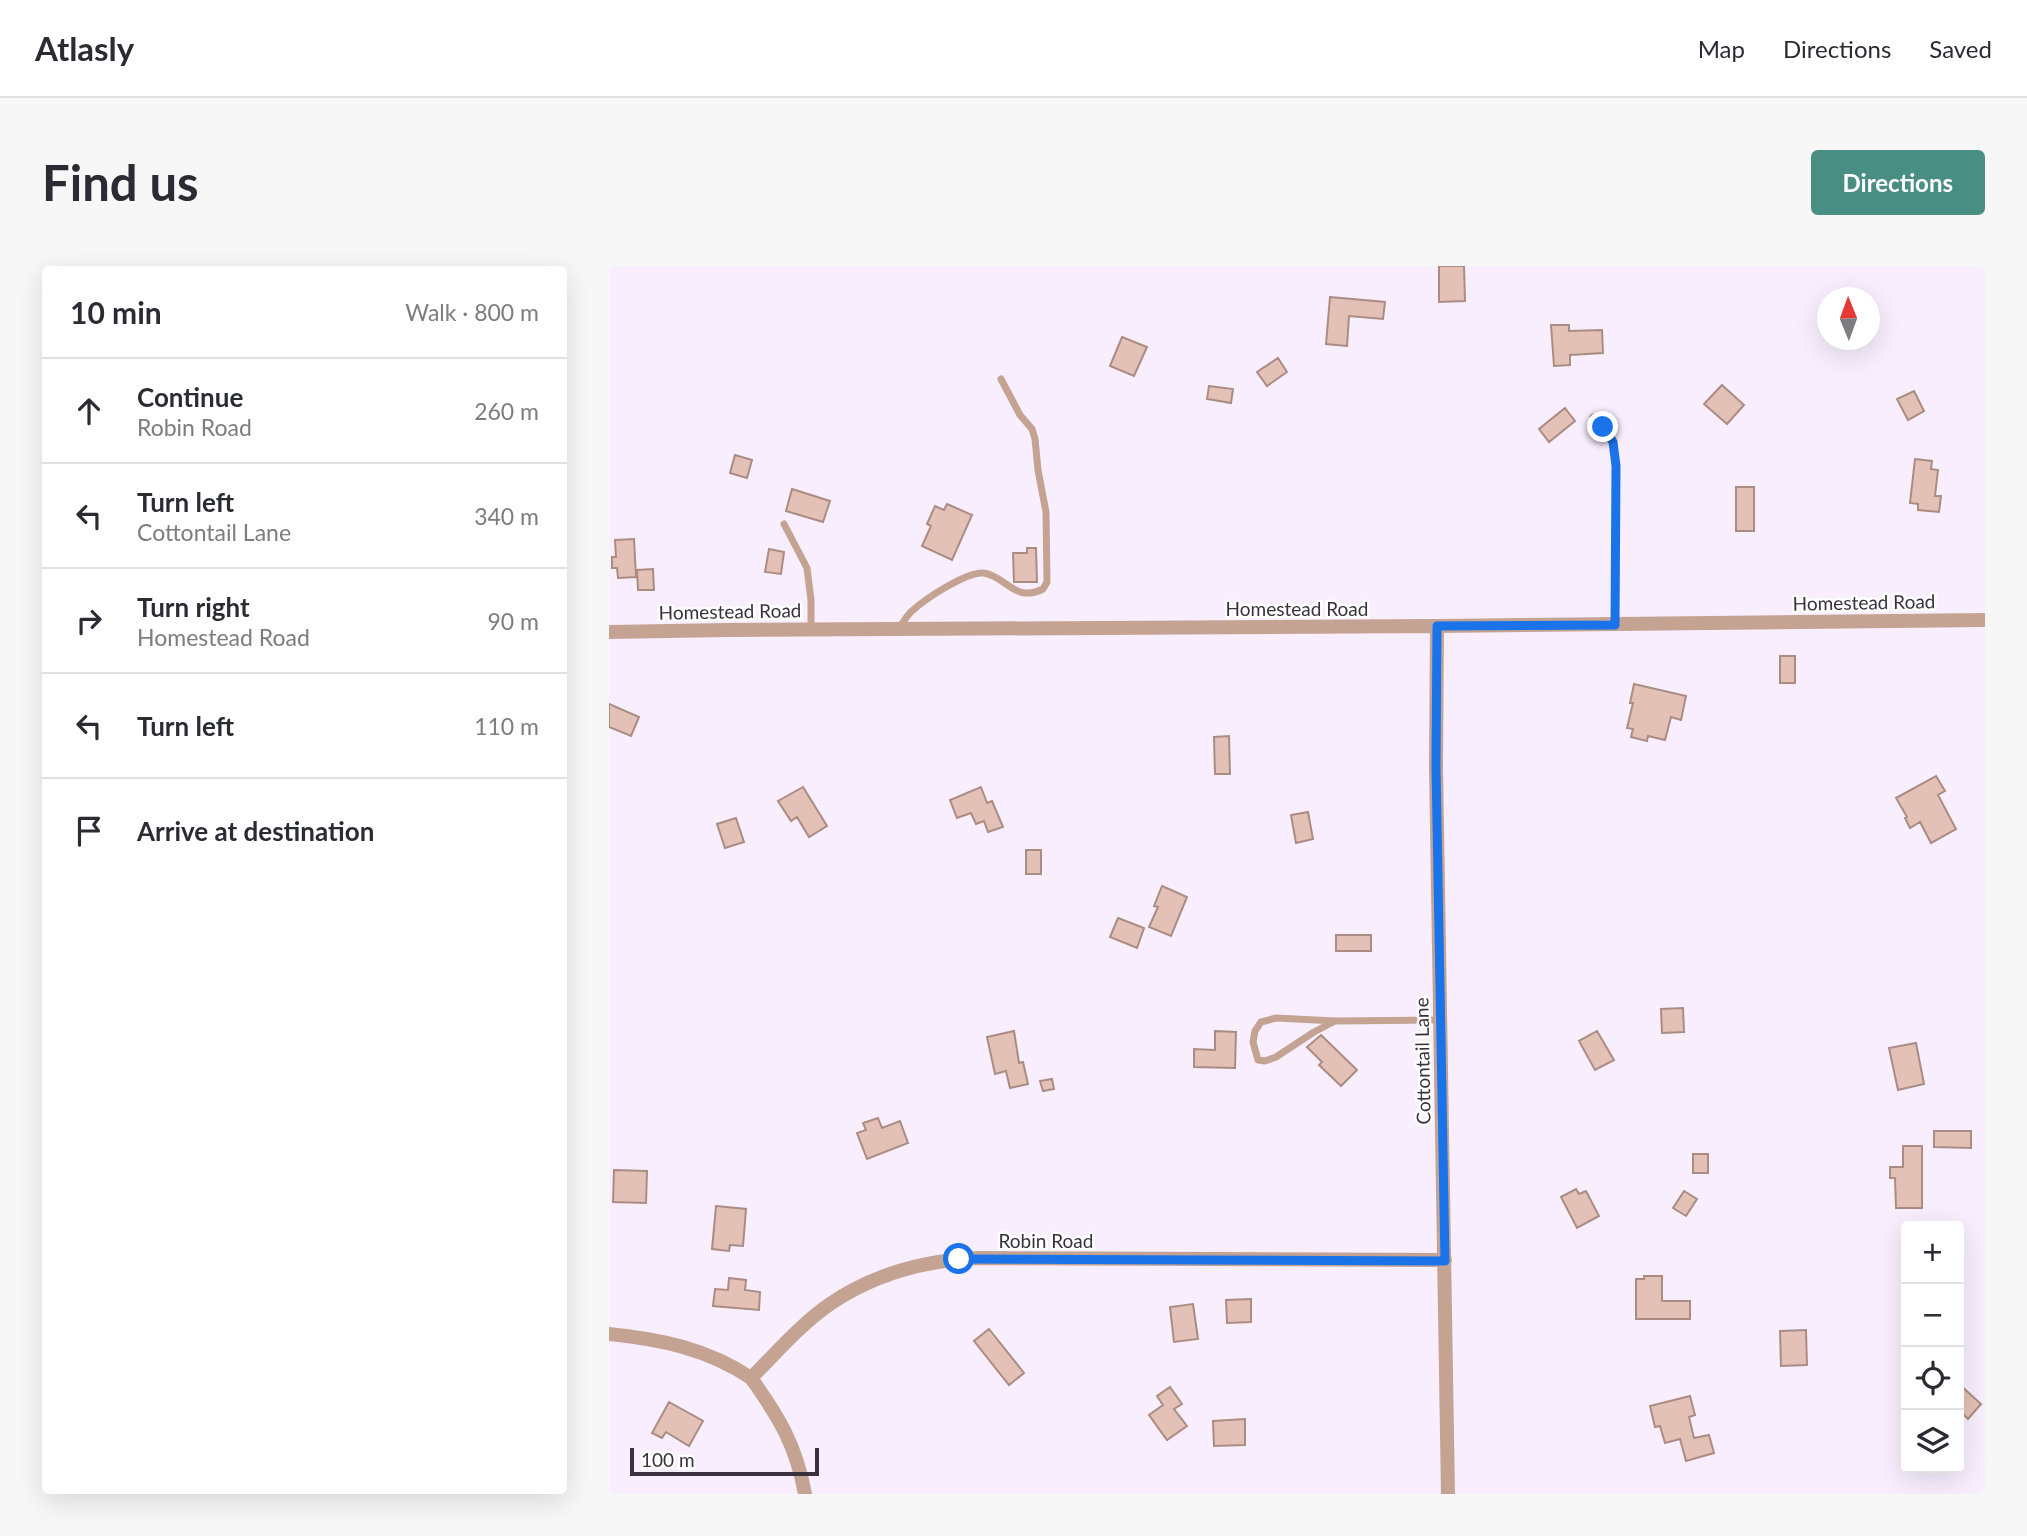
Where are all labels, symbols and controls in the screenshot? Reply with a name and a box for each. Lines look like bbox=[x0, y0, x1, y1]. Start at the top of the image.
text: Atlasly bbox=[35, 28, 134, 68]
text: Map bbox=[1698, 34, 1745, 63]
text: Directions bbox=[1783, 34, 1891, 63]
text: Saved bbox=[1929, 34, 1992, 63]
button: Directions bbox=[1811, 150, 1985, 215]
text: Find us bbox=[42, 153, 199, 211]
north arrow bbox=[1817, 287, 1880, 350]
text: 10 min bbox=[70, 294, 162, 330]
text: Walk · 800 m bbox=[405, 298, 539, 326]
text: Continue bbox=[137, 381, 243, 413]
icon: ahead bbox=[70, 392, 108, 430]
text: 260 m bbox=[474, 397, 539, 425]
route end bbox=[1587, 411, 1618, 442]
text: Robin Road bbox=[137, 413, 252, 441]
text: Turn left bbox=[137, 486, 234, 518]
icon: left bbox=[70, 497, 108, 535]
text: 340 m bbox=[474, 502, 539, 530]
text: Cottontail Lane bbox=[137, 518, 291, 546]
street label: Homestead Road bbox=[1792, 589, 1936, 615]
text: Turn right bbox=[137, 591, 250, 623]
street label: Homestead Road bbox=[1226, 597, 1368, 620]
street label: Homestead Road bbox=[658, 598, 802, 624]
icon: right bbox=[70, 602, 108, 640]
text: 90 m bbox=[488, 607, 539, 635]
text: Homestead Road bbox=[137, 623, 310, 651]
icon: left bbox=[70, 707, 108, 745]
text: Turn left bbox=[137, 710, 234, 742]
text: 110 m bbox=[474, 712, 539, 740]
icon: arrive bbox=[70, 812, 108, 850]
text: Arrive at destination bbox=[137, 815, 374, 847]
street label: Cottontail Lane bbox=[1409, 997, 1435, 1125]
map controls bbox=[1901, 1221, 1964, 1473]
button: + bbox=[1901, 1221, 1964, 1284]
street label: Robin Road bbox=[999, 1229, 1093, 1252]
route start bbox=[943, 1243, 974, 1274]
button: − bbox=[1901, 1284, 1964, 1347]
button: locate bbox=[1901, 1347, 1964, 1410]
button: layers bbox=[1901, 1410, 1964, 1473]
scale bar bbox=[630, 1445, 819, 1477]
text: 100 m bbox=[641, 1448, 695, 1471]

